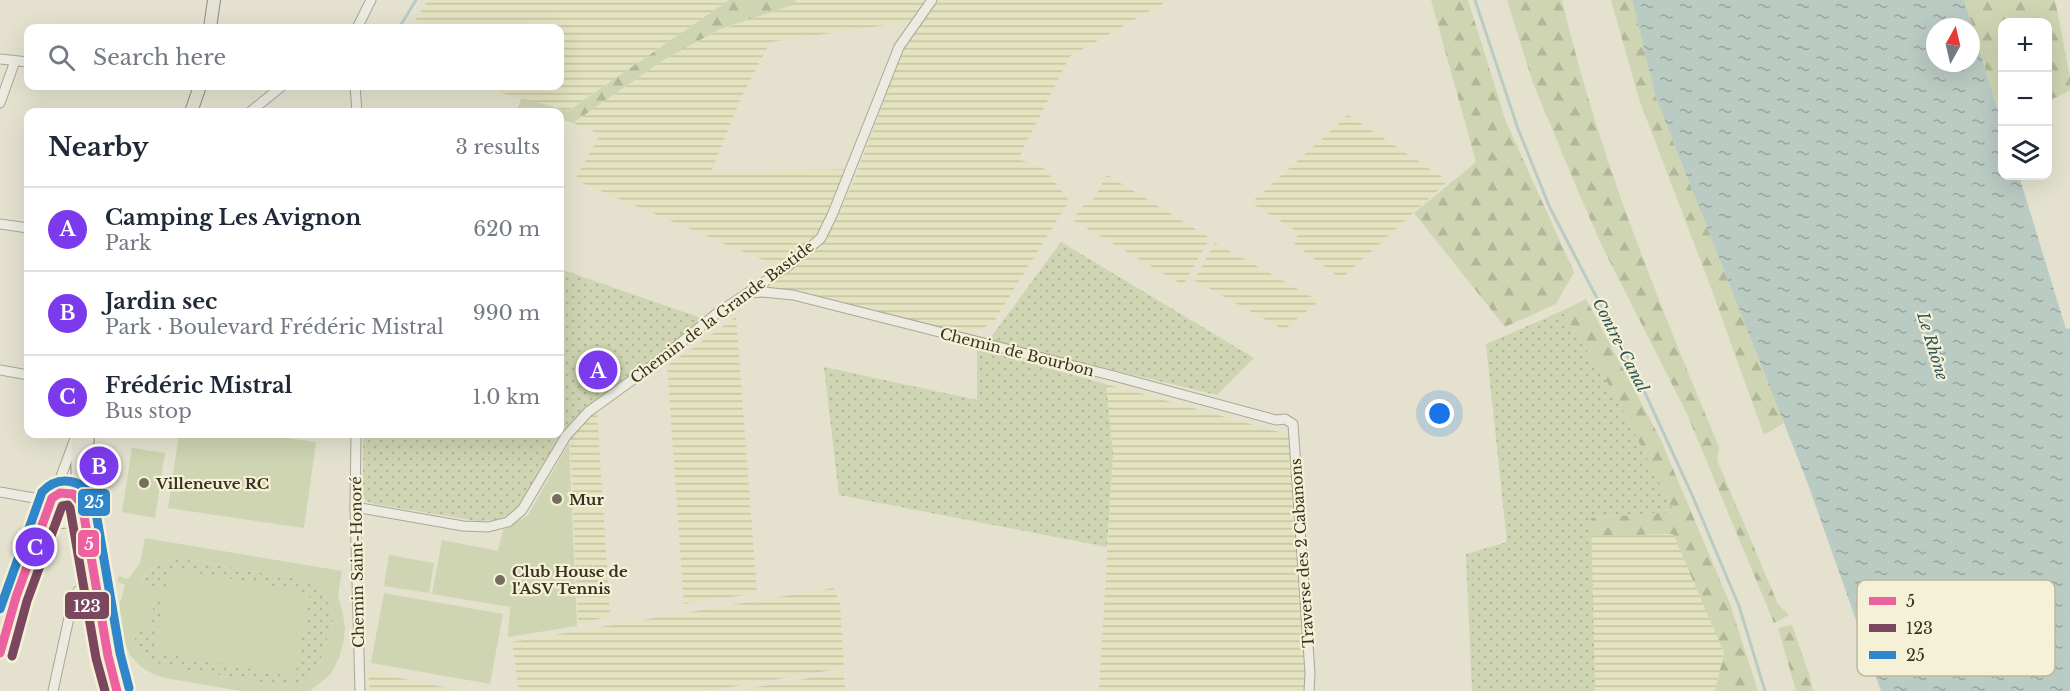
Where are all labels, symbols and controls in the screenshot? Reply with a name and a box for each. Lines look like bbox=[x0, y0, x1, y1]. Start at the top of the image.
north arrow bbox=[1926, 18, 1980, 72]
map controls bbox=[1998, 18, 2052, 180]
button: + bbox=[1998, 18, 2052, 72]
search box bbox=[24, 24, 564, 90]
icon: search bbox=[45, 41, 78, 74]
text: Search here bbox=[93, 44, 226, 71]
button: − bbox=[1998, 72, 2052, 126]
button: layers bbox=[1998, 126, 2052, 180]
text: Nearby bbox=[48, 131, 149, 163]
text: 3 results bbox=[456, 135, 540, 159]
text: Camping Les Avignon bbox=[105, 204, 361, 231]
text: A bbox=[59, 217, 76, 241]
text: 620 m bbox=[473, 217, 540, 241]
text: Park bbox=[105, 231, 151, 255]
street label: Chemin de la Grande Bastide bbox=[626, 237, 818, 387]
text: Jardin sec bbox=[105, 288, 217, 315]
water label: Contre-Canal bbox=[1589, 295, 1654, 396]
text: B bbox=[60, 301, 75, 325]
text: 990 m bbox=[473, 301, 540, 325]
water label: Le Rhône bbox=[1913, 309, 1953, 383]
text: Park · Boulevard Frédéric Mistral bbox=[105, 315, 444, 339]
street label: Chemin de Bourbon bbox=[938, 324, 1096, 380]
pin: A bbox=[578, 348, 618, 392]
text: Frédéric Mistral bbox=[105, 372, 292, 399]
text: C bbox=[59, 385, 76, 409]
text: 1.0 km bbox=[472, 385, 540, 409]
text: Bus stop bbox=[105, 399, 192, 423]
your location bbox=[1425, 399, 1454, 428]
pin: B bbox=[80, 444, 118, 488]
street label: Traverse des 2 Cabanons bbox=[1286, 458, 1318, 648]
place label: Villeneuve RC bbox=[155, 474, 269, 493]
marker: Villeneuve RC bbox=[137, 476, 151, 490]
street label: Chemin Saint-Honoré bbox=[346, 476, 368, 648]
line badge: 25 bbox=[77, 488, 111, 517]
place label: Mur bbox=[569, 490, 604, 509]
text: 25 bbox=[84, 492, 104, 512]
marker: Mur bbox=[550, 492, 564, 506]
pin: C bbox=[15, 524, 54, 570]
line badge: 5 bbox=[77, 529, 100, 558]
text: 5 bbox=[84, 534, 94, 554]
place label: Club House de l'ASV Tennis bbox=[512, 562, 628, 598]
marker: Club House de l'ASV Tennis bbox=[493, 573, 507, 587]
legend bbox=[1857, 580, 2055, 676]
line badge: 123 bbox=[64, 591, 110, 620]
text: 5 bbox=[1906, 591, 1915, 611]
text: 123 bbox=[73, 596, 101, 616]
text: 123 bbox=[1906, 618, 1933, 638]
text: 25 bbox=[1906, 645, 1925, 665]

